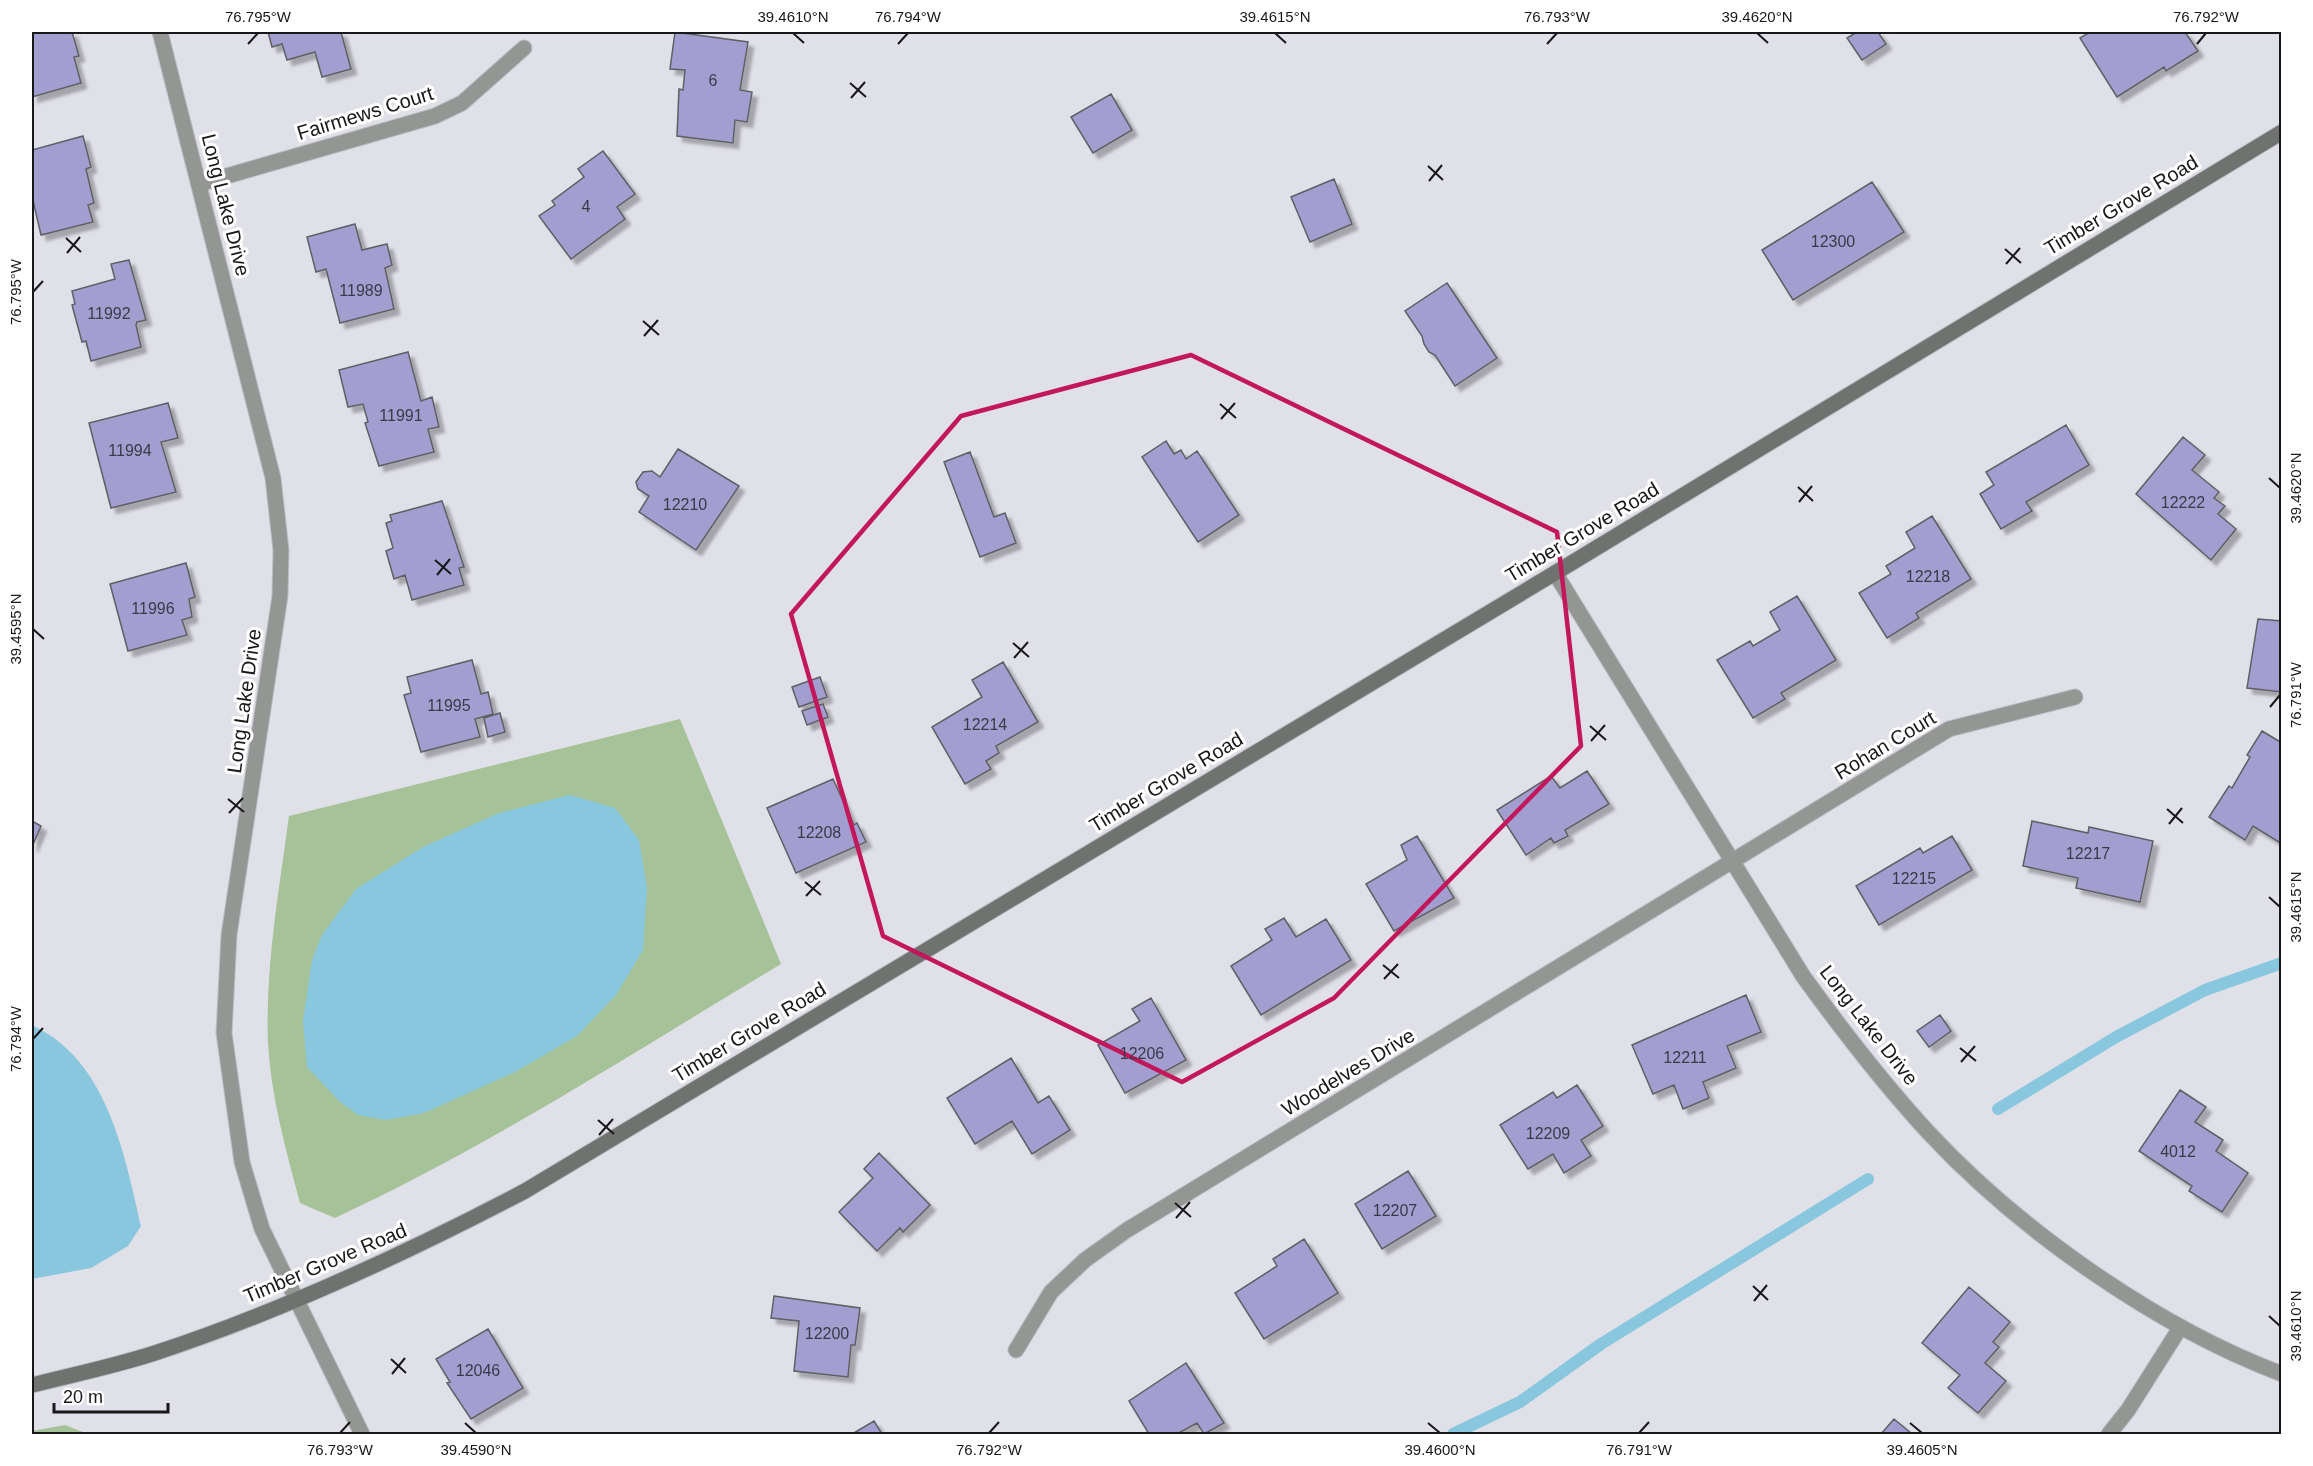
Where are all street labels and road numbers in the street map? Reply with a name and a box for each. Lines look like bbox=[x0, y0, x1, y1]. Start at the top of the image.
street label: Fairmews Court bbox=[294, 82, 436, 144]
street label: Long Lake Drive bbox=[198, 132, 254, 278]
street label: Timber Grove Road bbox=[2040, 151, 2202, 259]
street label: Timber Grove Road bbox=[1501, 478, 1663, 586]
street label: Long Lake Drive bbox=[223, 627, 265, 775]
street label: Rohan Court bbox=[1831, 706, 1940, 784]
street label: Timber Grove Road bbox=[1085, 728, 1247, 836]
street label: Long Lake Drive bbox=[1815, 961, 1923, 1089]
street label: Timber Grove Road bbox=[668, 978, 830, 1086]
street label: Woodelves Drive bbox=[1278, 1024, 1418, 1120]
street label: Timber Grove Road bbox=[240, 1219, 410, 1307]

